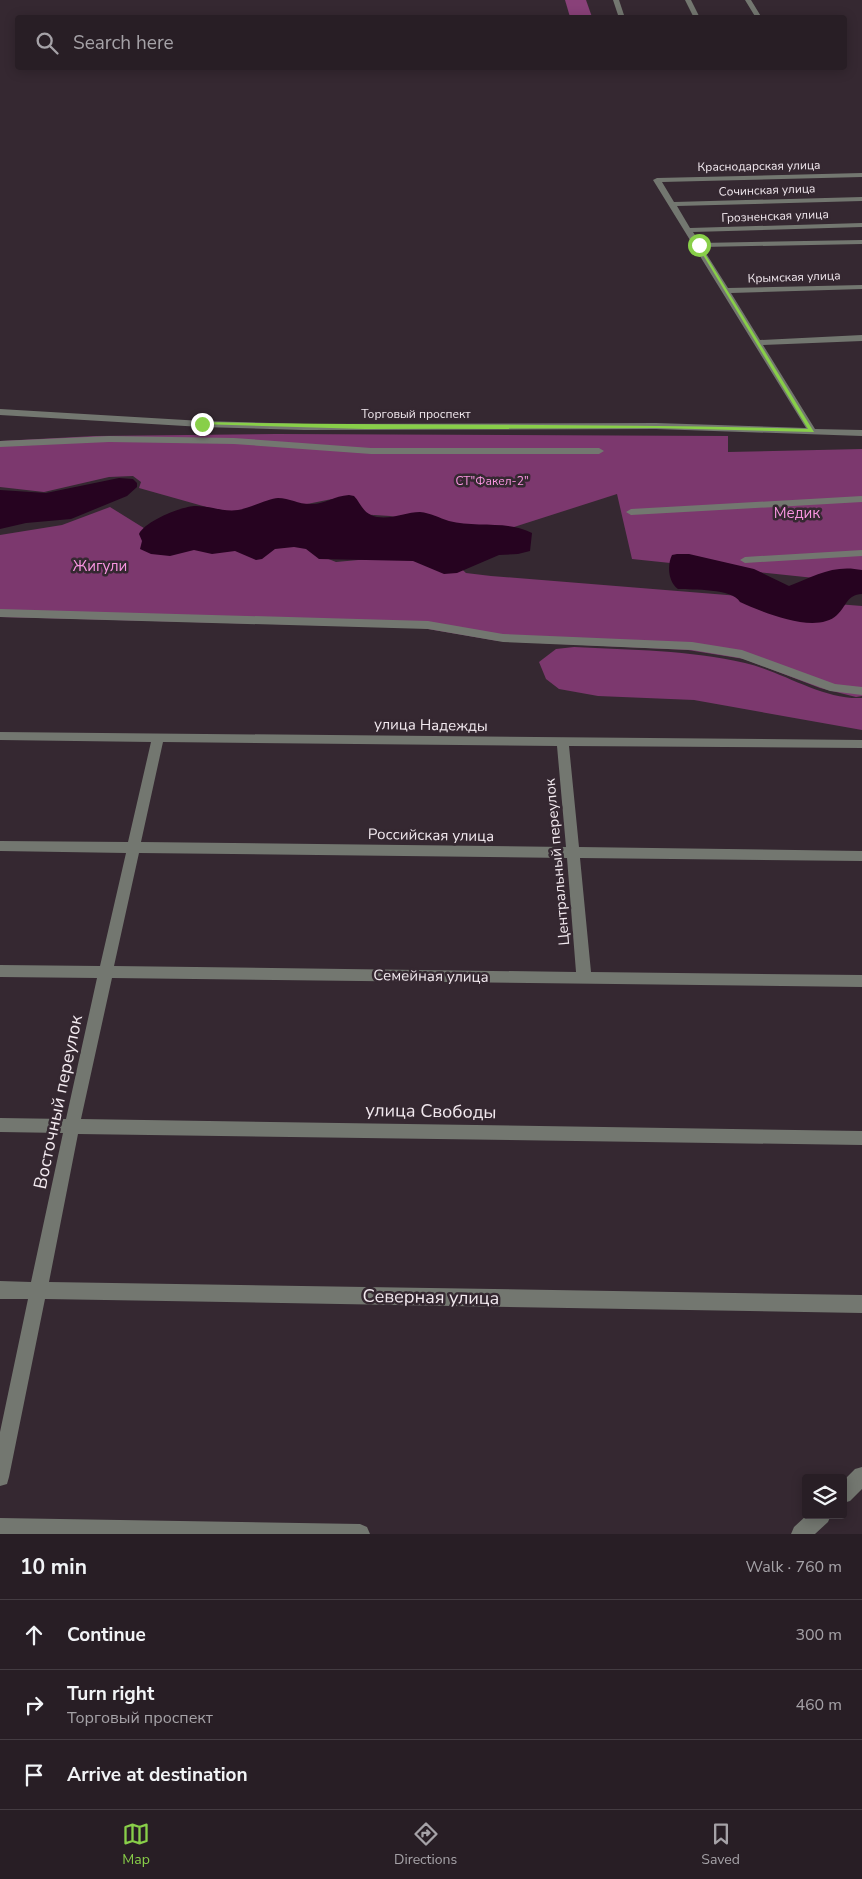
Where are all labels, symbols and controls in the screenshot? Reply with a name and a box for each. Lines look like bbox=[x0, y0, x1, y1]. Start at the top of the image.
search box bbox=[15, 15, 847, 70]
icon: search bbox=[33, 29, 61, 57]
text: Search here bbox=[73, 30, 174, 56]
street label: Краснодарская улица bbox=[697, 157, 821, 175]
street label: Сочинская улица bbox=[718, 180, 816, 200]
street label: Грозненская улица bbox=[721, 206, 829, 226]
route start bbox=[688, 234, 711, 257]
street label: Крымская улица bbox=[747, 267, 841, 287]
street label: Торговый проспект bbox=[361, 406, 471, 422]
route end bbox=[191, 413, 214, 436]
park label: СТ"Факел-2" bbox=[455, 473, 529, 489]
park label: Медик bbox=[774, 503, 820, 523]
park label: Жигули bbox=[73, 556, 127, 576]
street label: улица Надежды bbox=[374, 714, 488, 736]
street label: Центральный переулок bbox=[540, 777, 574, 946]
street label: Российская улица bbox=[368, 824, 494, 846]
street label: Семейная улица bbox=[373, 965, 489, 987]
street label: Восточный переулок bbox=[28, 1012, 88, 1191]
street label: улица Свободы bbox=[365, 1098, 497, 1124]
street label: Северная улица bbox=[362, 1284, 500, 1310]
map controls bbox=[802, 1474, 847, 1519]
button: layers bbox=[802, 1474, 847, 1519]
text: 10 min bbox=[20, 1553, 87, 1581]
text: Walk · 760 m bbox=[746, 1556, 842, 1578]
icon: ahead bbox=[20, 1621, 48, 1649]
text: Continue bbox=[67, 1622, 146, 1648]
text: 300 m bbox=[795, 1624, 842, 1646]
text: Turn right bbox=[67, 1681, 154, 1707]
icon: right bbox=[20, 1691, 48, 1719]
text: 460 m bbox=[795, 1694, 842, 1716]
text: Торговый проспект bbox=[67, 1707, 213, 1729]
icon: arrive bbox=[20, 1761, 48, 1789]
text: Arrive at destination bbox=[67, 1762, 248, 1788]
tab: Map bbox=[122, 1820, 150, 1869]
tab: Directions bbox=[394, 1820, 457, 1869]
tab: Saved bbox=[701, 1820, 740, 1869]

